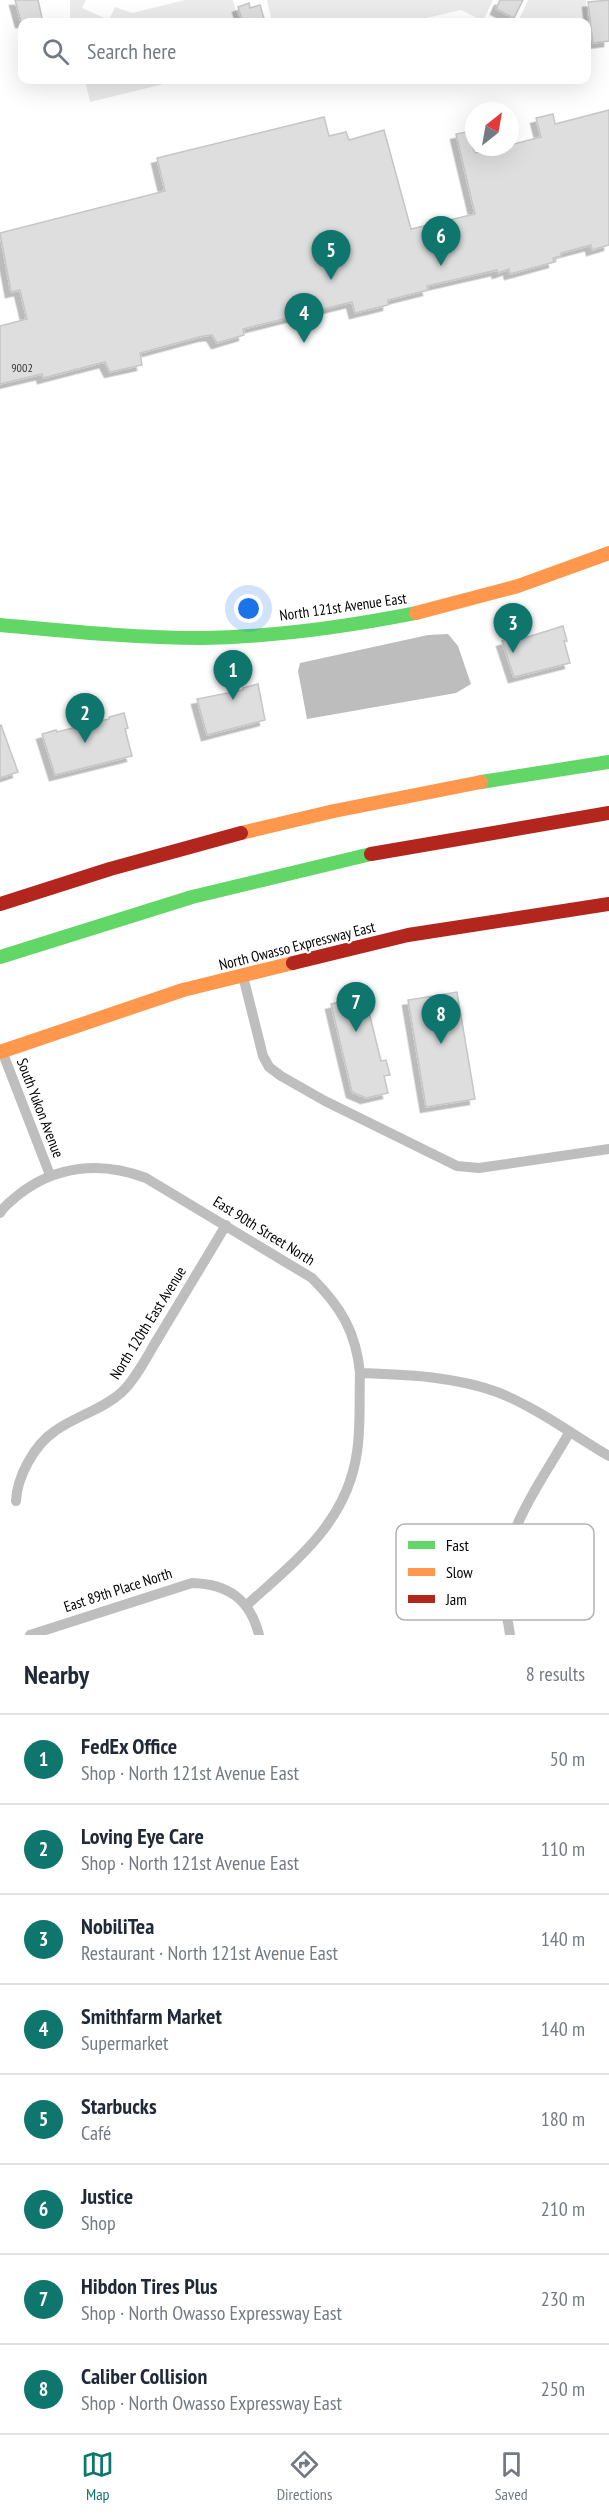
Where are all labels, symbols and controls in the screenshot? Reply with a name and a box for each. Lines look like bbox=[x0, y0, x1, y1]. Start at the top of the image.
search box bbox=[18, 18, 591, 84]
icon: search bbox=[39, 35, 72, 68]
text: Search here bbox=[87, 37, 176, 65]
north arrow bbox=[465, 102, 519, 156]
pin: 6 bbox=[422, 216, 460, 266]
pin: 5 bbox=[312, 230, 350, 280]
pin: 4 bbox=[284, 294, 324, 343]
house number: 9002 bbox=[11, 360, 33, 375]
street label: North 121st Avenue East bbox=[278, 588, 408, 625]
your location bbox=[234, 594, 263, 623]
pin: 3 bbox=[494, 604, 532, 653]
pin: 1 bbox=[214, 650, 252, 700]
pin: 2 bbox=[66, 694, 104, 743]
street label: North Owasso Expressway East bbox=[217, 917, 377, 974]
pin: 7 bbox=[336, 982, 376, 1032]
pin: 8 bbox=[422, 994, 460, 1044]
street label: South Yukon Avenue bbox=[13, 1055, 68, 1160]
street label: East 90th Street North bbox=[210, 1192, 319, 1269]
street label: North 120th East Avenue bbox=[105, 1263, 190, 1383]
legend bbox=[396, 1524, 594, 1620]
text: Fast bbox=[446, 1535, 469, 1555]
text: Slow bbox=[446, 1562, 473, 1582]
street label: East 89th Place North bbox=[61, 1563, 174, 1616]
text: Jam bbox=[445, 1589, 467, 1609]
text: Nearby bbox=[24, 1658, 89, 1691]
text: 8 results bbox=[526, 1661, 585, 1687]
text: FedEx Office bbox=[81, 1732, 177, 1760]
text: 1 bbox=[39, 1746, 48, 1772]
text: 50 m bbox=[550, 1746, 585, 1772]
text: Shop · North 121st Avenue East bbox=[81, 1760, 299, 1786]
text: Loving Eye Care bbox=[81, 1822, 204, 1850]
text: 2 bbox=[39, 1836, 48, 1862]
text: 110 m bbox=[541, 1836, 585, 1862]
text: Shop · North 121st Avenue East bbox=[81, 1850, 299, 1876]
text: NobiliTea bbox=[81, 1912, 154, 1940]
text: 3 bbox=[39, 1926, 48, 1952]
text: 140 m bbox=[541, 1926, 585, 1952]
text: Restaurant · North 121st Avenue East bbox=[81, 1940, 338, 1966]
text: Smithfarm Market bbox=[81, 2002, 222, 2030]
text: 4 bbox=[39, 2016, 48, 2042]
text: 140 m bbox=[541, 2016, 585, 2042]
text: Supermarket bbox=[81, 2030, 169, 2056]
text: Starbucks bbox=[81, 2092, 157, 2120]
text: 5 bbox=[39, 2106, 48, 2132]
text: 180 m bbox=[541, 2106, 585, 2132]
text: Café bbox=[81, 2120, 111, 2146]
text: Justice bbox=[81, 2182, 133, 2210]
text: 6 bbox=[39, 2196, 48, 2222]
text: 210 m bbox=[541, 2196, 585, 2222]
text: Shop bbox=[81, 2210, 116, 2236]
text: Hibdon Tires Plus bbox=[81, 2272, 218, 2300]
text: 7 bbox=[39, 2286, 48, 2312]
text: 230 m bbox=[541, 2286, 585, 2312]
text: Shop · North Owasso Expressway East bbox=[81, 2300, 342, 2326]
text: Caliber Collision bbox=[81, 2362, 207, 2390]
text: 8 bbox=[39, 2376, 48, 2402]
text: 250 m bbox=[541, 2376, 585, 2402]
text: Shop · North Owasso Expressway East bbox=[81, 2390, 342, 2416]
tab: Map bbox=[81, 2448, 114, 2504]
tab: Directions bbox=[277, 2448, 332, 2504]
tab: Saved bbox=[495, 2448, 528, 2504]

